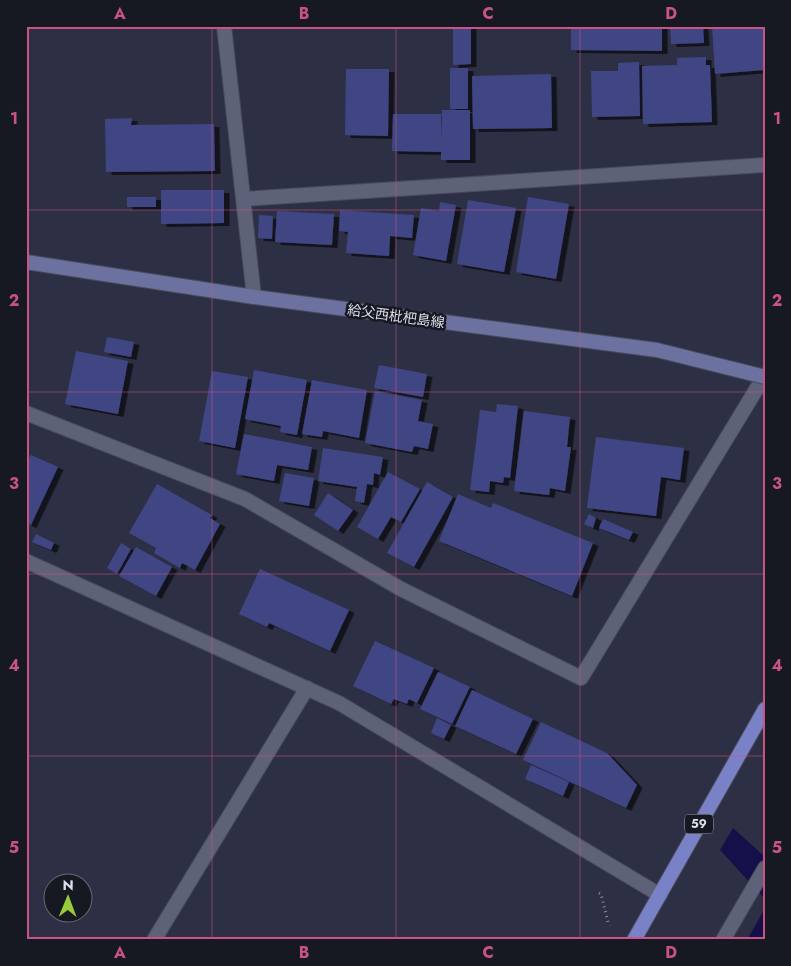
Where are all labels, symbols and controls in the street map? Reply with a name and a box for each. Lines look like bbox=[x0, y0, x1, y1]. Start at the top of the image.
text: A bbox=[113, 2, 126, 25]
text: B bbox=[299, 2, 309, 25]
text: C bbox=[482, 2, 494, 25]
text: D bbox=[665, 2, 677, 25]
text: 1 bbox=[10, 107, 18, 130]
text: 1 bbox=[773, 107, 781, 130]
text: 2 bbox=[9, 289, 19, 312]
text: 2 bbox=[772, 289, 782, 312]
street label: 給父西枇杷島線 bbox=[346, 299, 446, 333]
text: 3 bbox=[9, 472, 19, 495]
text: 3 bbox=[772, 472, 782, 495]
text: 4 bbox=[8, 654, 20, 677]
text: 4 bbox=[771, 654, 783, 677]
road number: 59 bbox=[685, 814, 713, 834]
text: 5 bbox=[9, 836, 19, 859]
text: 5 bbox=[772, 836, 782, 859]
north arrow bbox=[42, 874, 92, 924]
text: N bbox=[62, 875, 74, 895]
text: A bbox=[113, 941, 126, 964]
text: B bbox=[299, 941, 309, 964]
text: C bbox=[482, 941, 494, 964]
text: D bbox=[665, 941, 677, 964]

